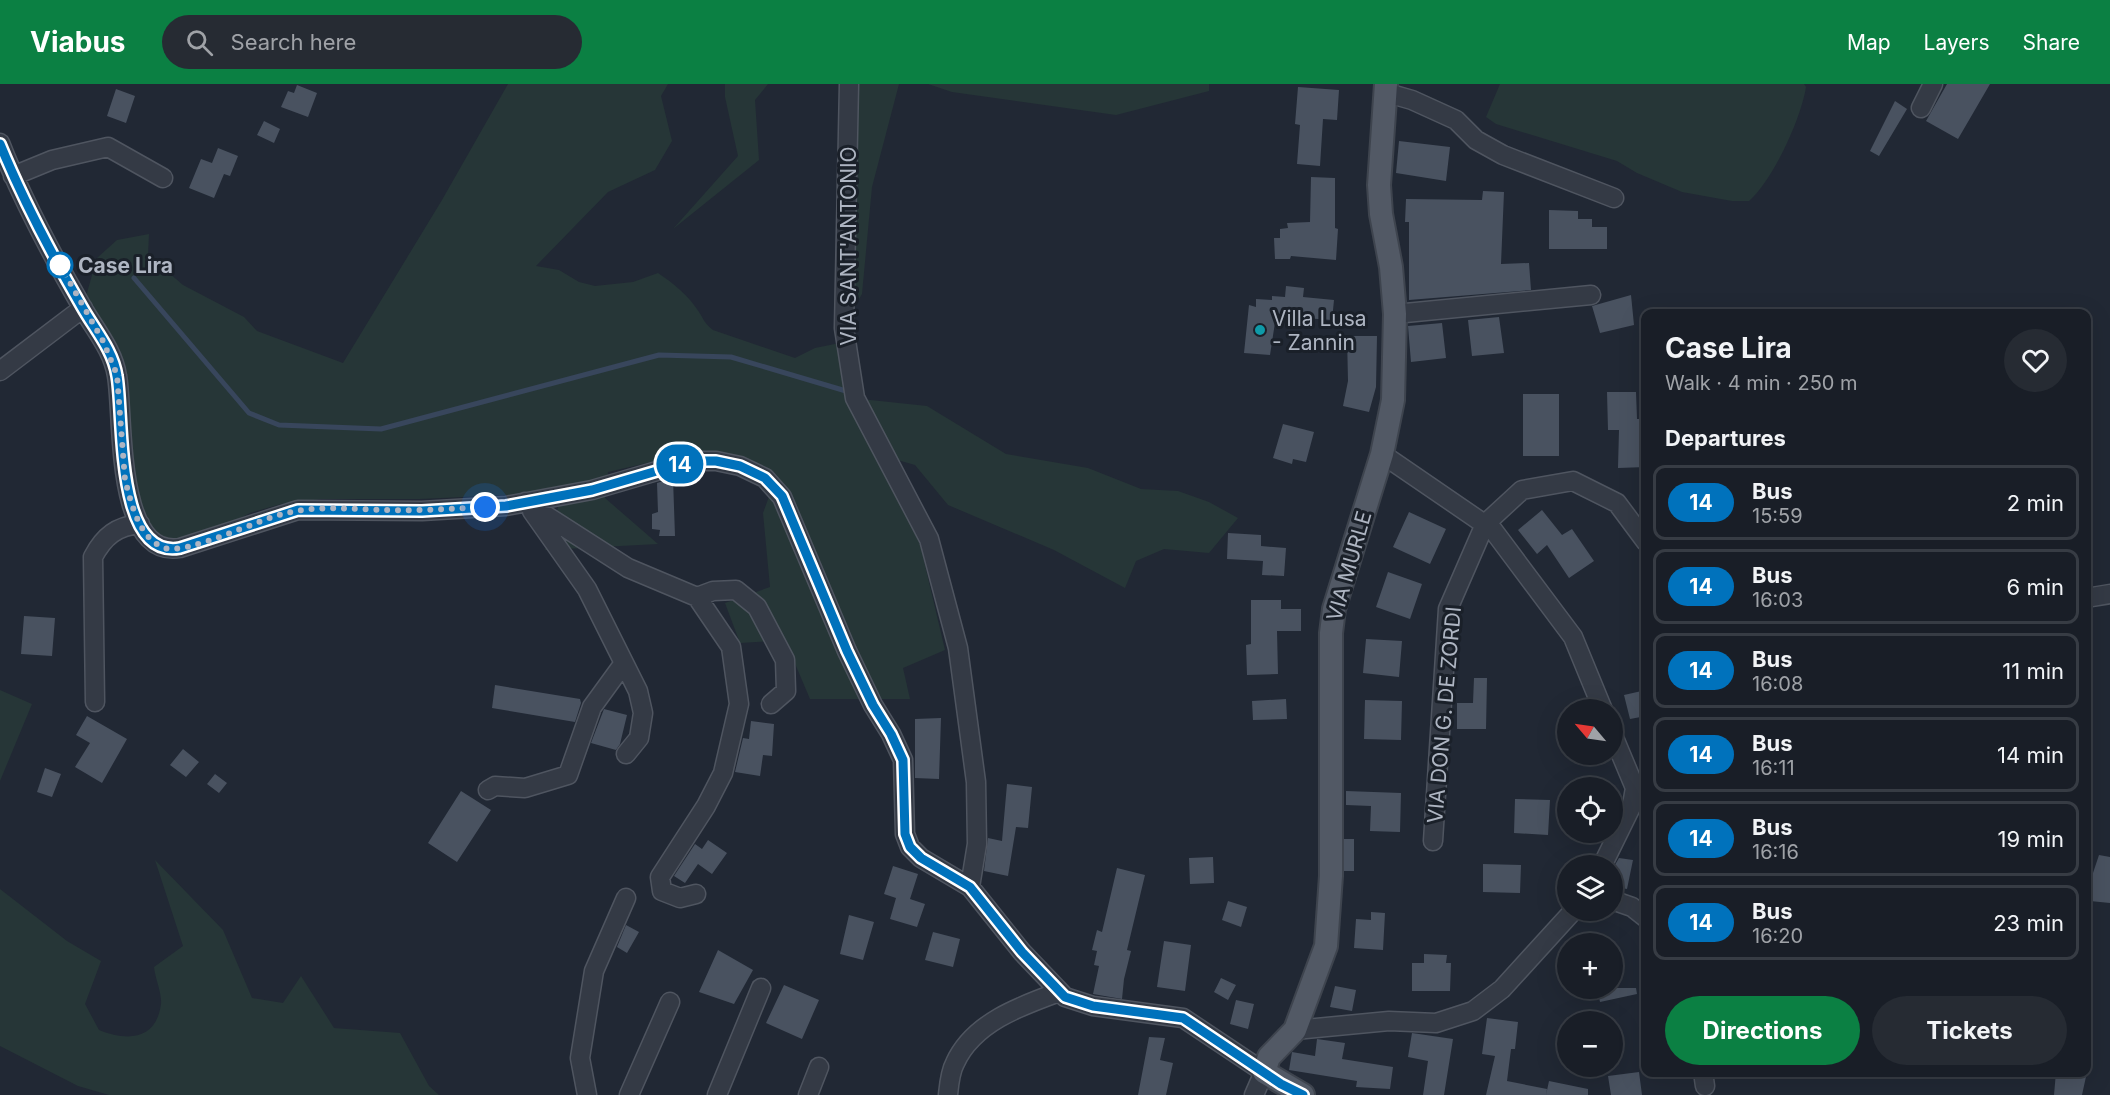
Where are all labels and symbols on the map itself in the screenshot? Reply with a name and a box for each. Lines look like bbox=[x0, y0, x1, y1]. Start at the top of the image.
street label: VIA SANT'ANTONIO bbox=[836, 146, 861, 346]
marker: Case Lira bbox=[47, 252, 73, 278]
place label: Case Lira bbox=[78, 253, 173, 278]
place label: Villa Lusa - Zannin bbox=[1272, 306, 1367, 355]
marker: Villa Lusa - Zannin bbox=[1253, 323, 1267, 337]
line badge: 14 bbox=[653, 444, 707, 484]
your location bbox=[470, 492, 500, 522]
street label: VIA MURLE bbox=[1321, 508, 1377, 624]
street label: VIA DON G. DE ZORDI bbox=[1422, 606, 1466, 824]
north arrow bbox=[1557, 699, 1623, 765]

